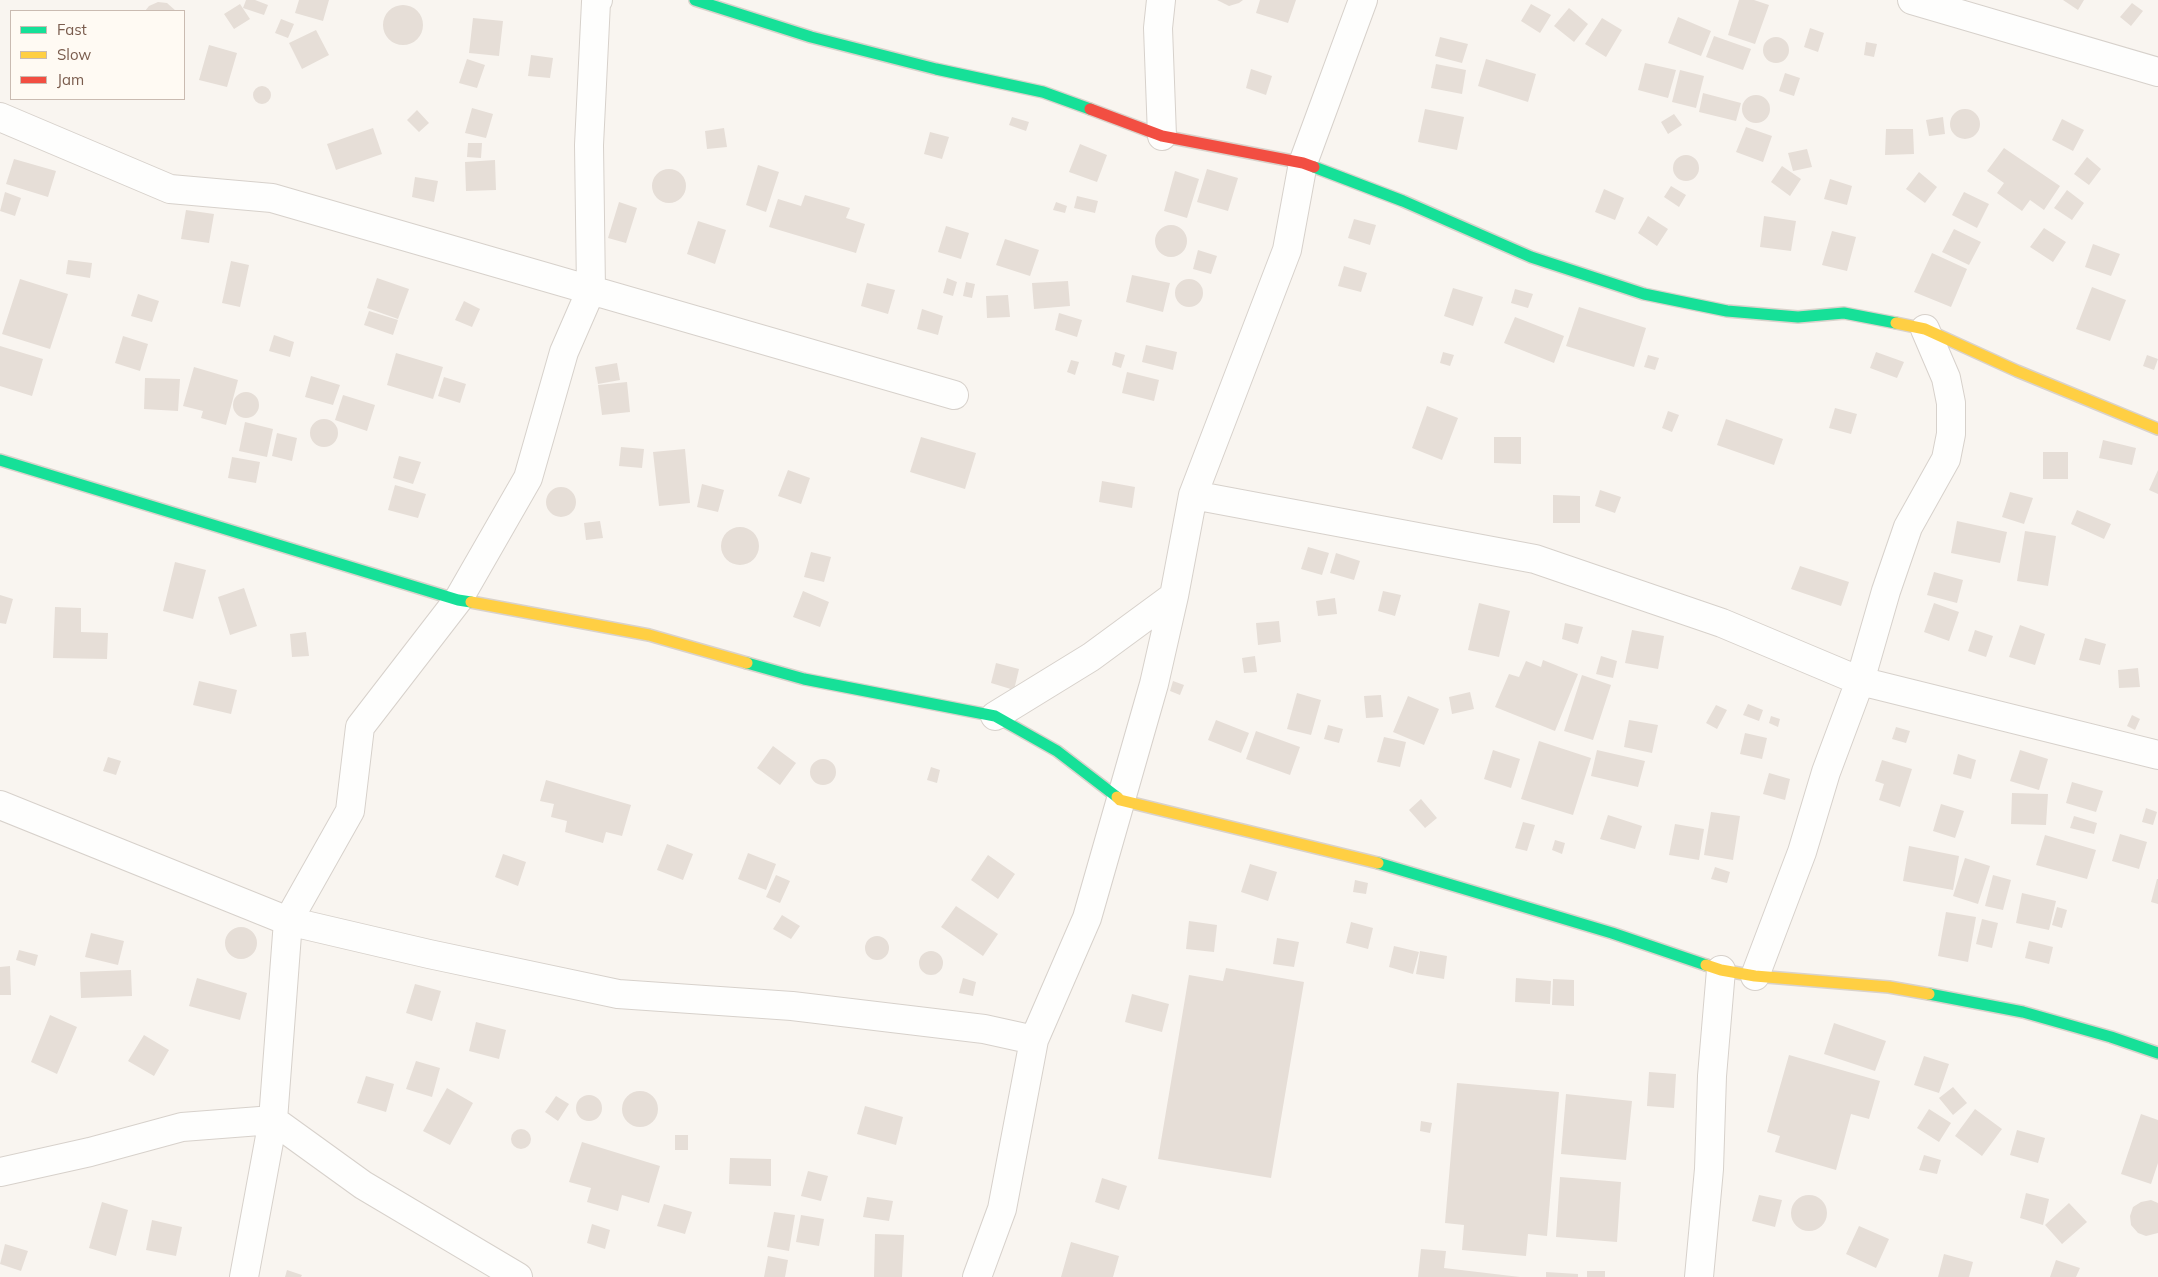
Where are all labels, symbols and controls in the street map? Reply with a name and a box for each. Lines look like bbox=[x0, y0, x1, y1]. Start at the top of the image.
legend bbox=[10, 10, 185, 100]
text: Fast bbox=[57, 20, 87, 39]
text: Slow bbox=[57, 45, 91, 64]
text: Jam bbox=[57, 70, 84, 89]

